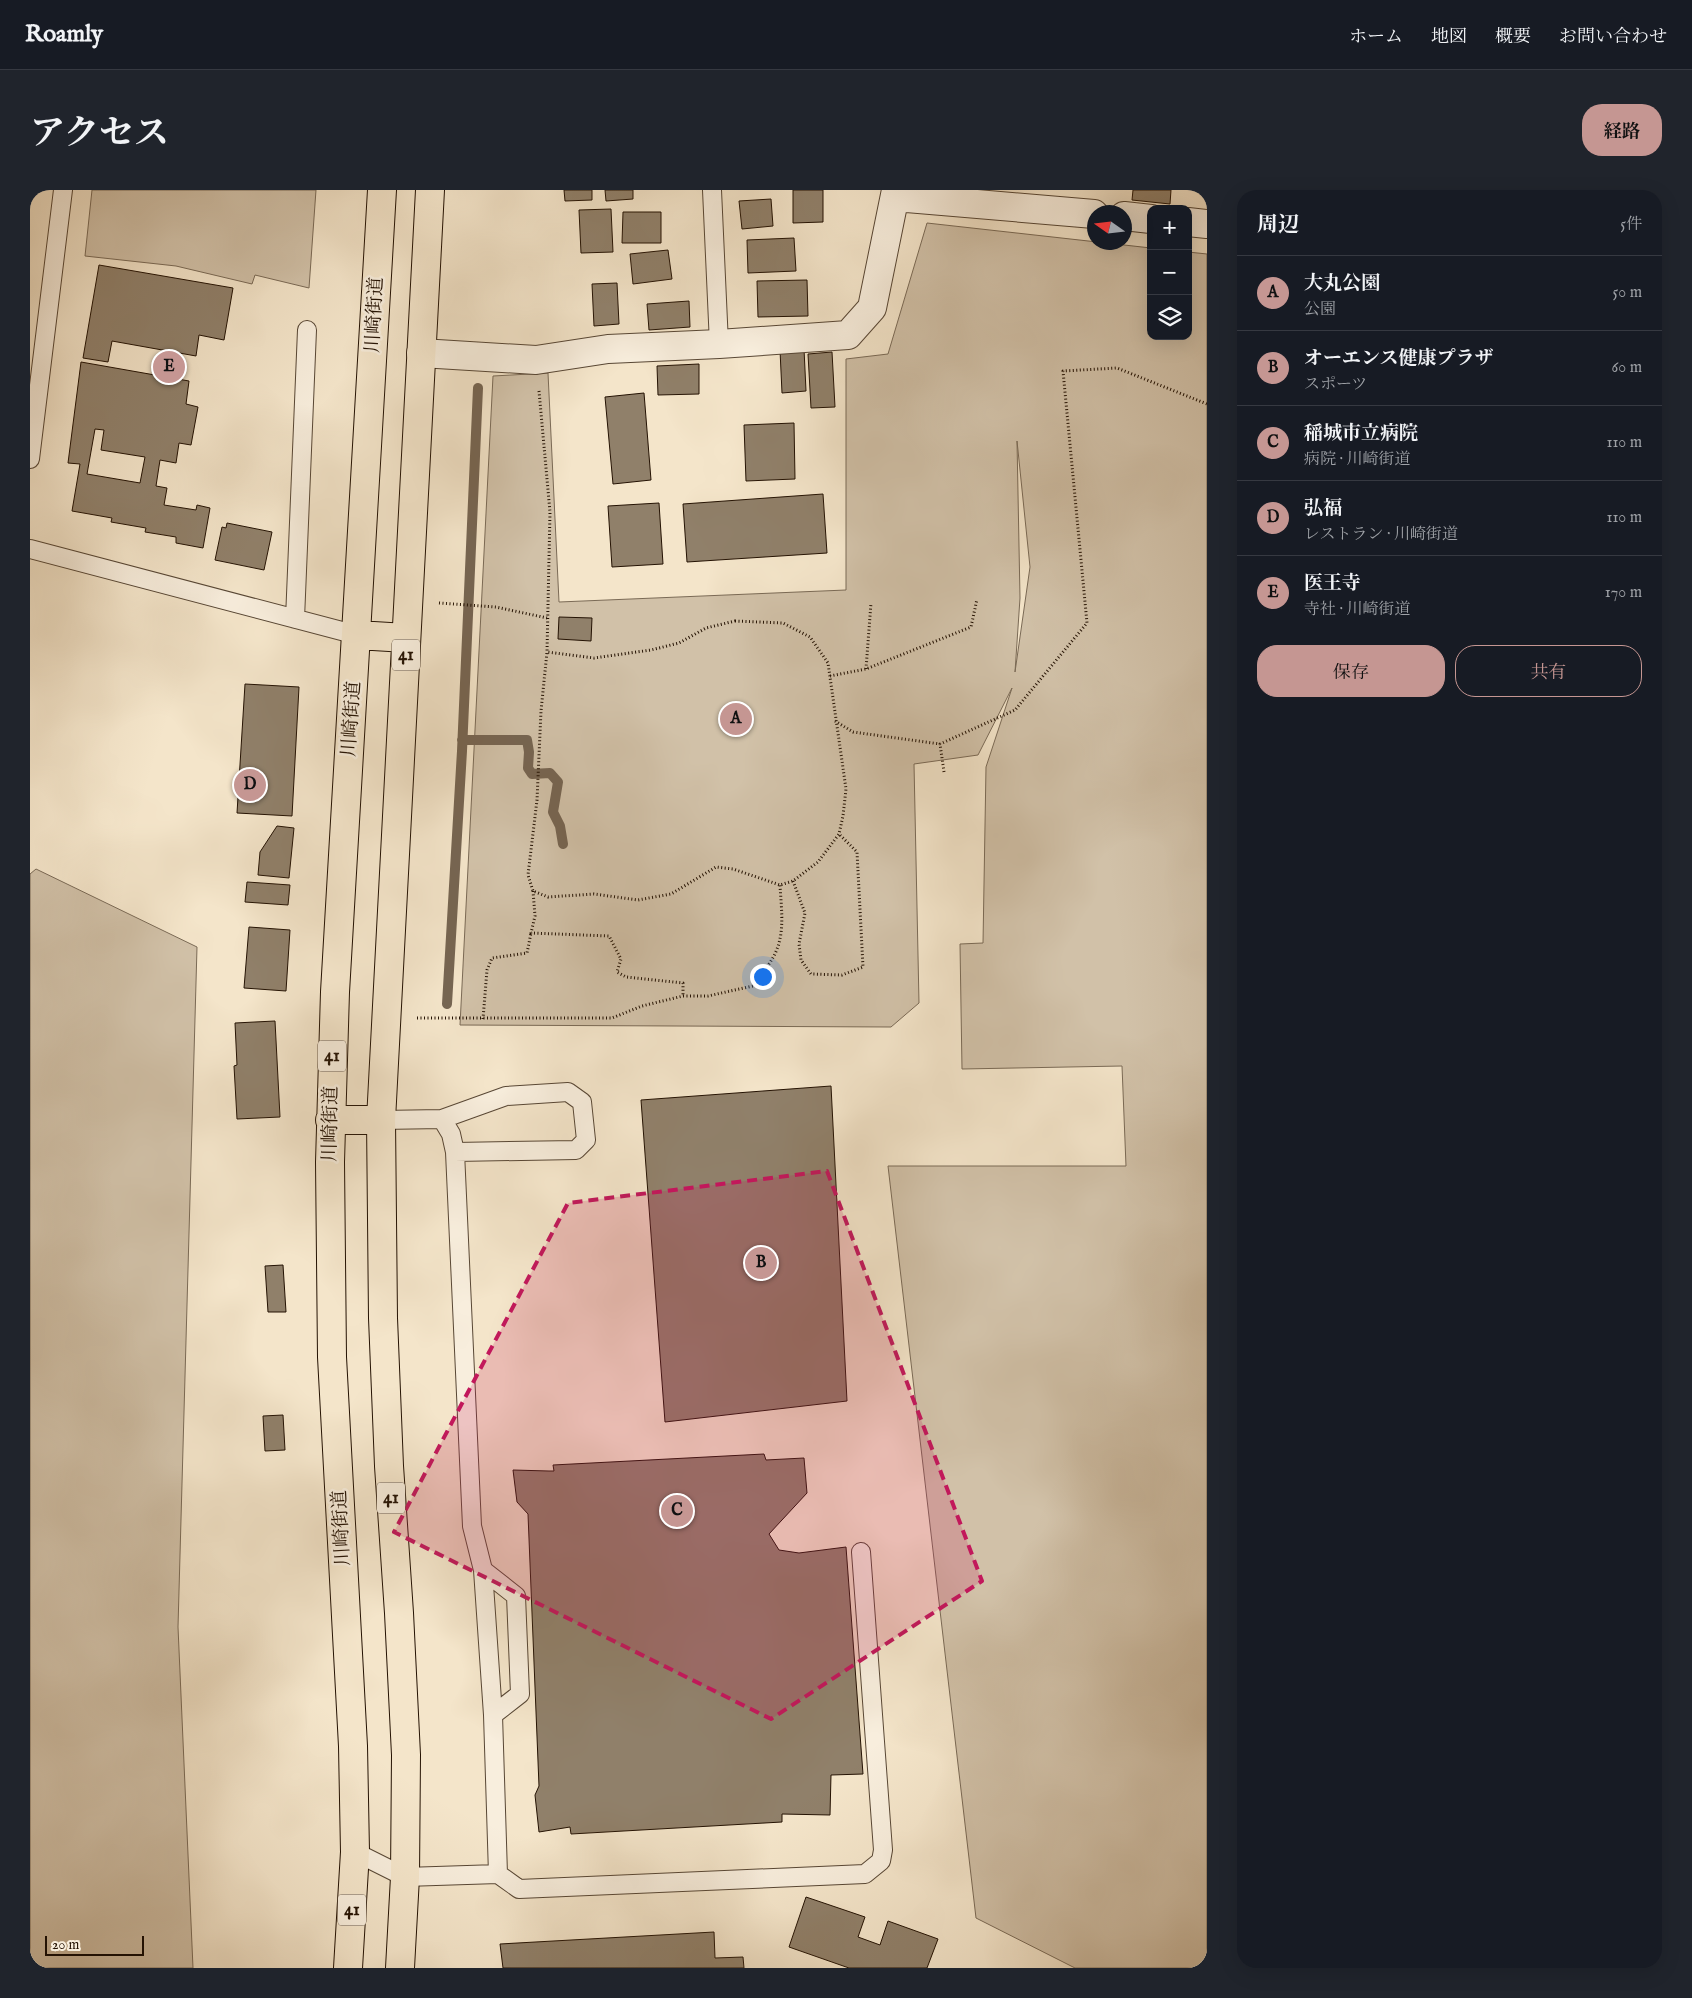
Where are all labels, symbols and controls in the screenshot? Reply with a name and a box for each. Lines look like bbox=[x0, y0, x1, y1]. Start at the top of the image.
text: Roamly bbox=[25, 19, 103, 50]
text: ホーム bbox=[1349, 26, 1403, 49]
text: 地図 bbox=[1431, 26, 1467, 49]
text: 概要 bbox=[1495, 26, 1531, 49]
text: お問い合わせ bbox=[1559, 26, 1667, 49]
button: 経路 bbox=[1582, 104, 1662, 156]
text: アクセス bbox=[30, 112, 169, 157]
north arrow bbox=[1087, 205, 1132, 250]
map controls bbox=[1147, 205, 1192, 340]
button: + bbox=[1147, 205, 1192, 250]
text: 周辺 bbox=[1257, 212, 1299, 239]
text: 5件 bbox=[1620, 215, 1642, 235]
button: − bbox=[1147, 250, 1192, 295]
text: 大丸公園 bbox=[1304, 272, 1380, 296]
street label: 川崎街道 bbox=[361, 276, 389, 354]
text: A bbox=[1268, 283, 1278, 303]
text: 50 m bbox=[1613, 283, 1642, 303]
button: layers bbox=[1147, 295, 1192, 340]
text: 公園 bbox=[1304, 300, 1336, 320]
text: オーエンス健康プラザ bbox=[1304, 347, 1493, 371]
pin: E bbox=[153, 348, 185, 386]
text: B bbox=[1268, 358, 1278, 378]
text: 60 m bbox=[1612, 358, 1642, 378]
text: スポーツ bbox=[1304, 375, 1367, 395]
text: 稲城市立病院 bbox=[1304, 422, 1418, 446]
text: C bbox=[1267, 433, 1279, 453]
text: 110 m bbox=[1606, 433, 1642, 453]
text: 病院 · 川崎街道 bbox=[1304, 450, 1411, 470]
text: 弘福 bbox=[1304, 497, 1342, 521]
text: D bbox=[1267, 508, 1279, 528]
text: 110 m bbox=[1606, 508, 1642, 528]
text: レストラン · 川崎街道 bbox=[1304, 525, 1458, 545]
text: 医王寺 bbox=[1304, 572, 1361, 596]
text: E bbox=[1267, 583, 1279, 603]
text: 170 m bbox=[1605, 583, 1642, 603]
text: 寺社 · 川崎街道 bbox=[1304, 600, 1411, 620]
road number: 41 bbox=[392, 640, 420, 670]
button: 保存 bbox=[1257, 645, 1445, 697]
button: 共有 bbox=[1455, 645, 1642, 697]
street label: 川崎街道 bbox=[337, 680, 367, 758]
pin: A bbox=[720, 700, 752, 738]
pin: D bbox=[234, 766, 266, 804]
your location bbox=[750, 964, 776, 990]
road number: 41 bbox=[318, 1040, 346, 1071]
street label: 川崎街道 bbox=[318, 1086, 344, 1162]
pin: B bbox=[745, 1244, 777, 1282]
road number: 41 bbox=[377, 1482, 405, 1514]
street label: 川崎街道 bbox=[328, 1489, 356, 1567]
pin: C bbox=[661, 1492, 693, 1530]
road number: 41 bbox=[338, 1894, 366, 1926]
scale bar bbox=[45, 1933, 144, 1956]
text: 20 m bbox=[52, 1936, 79, 1954]

